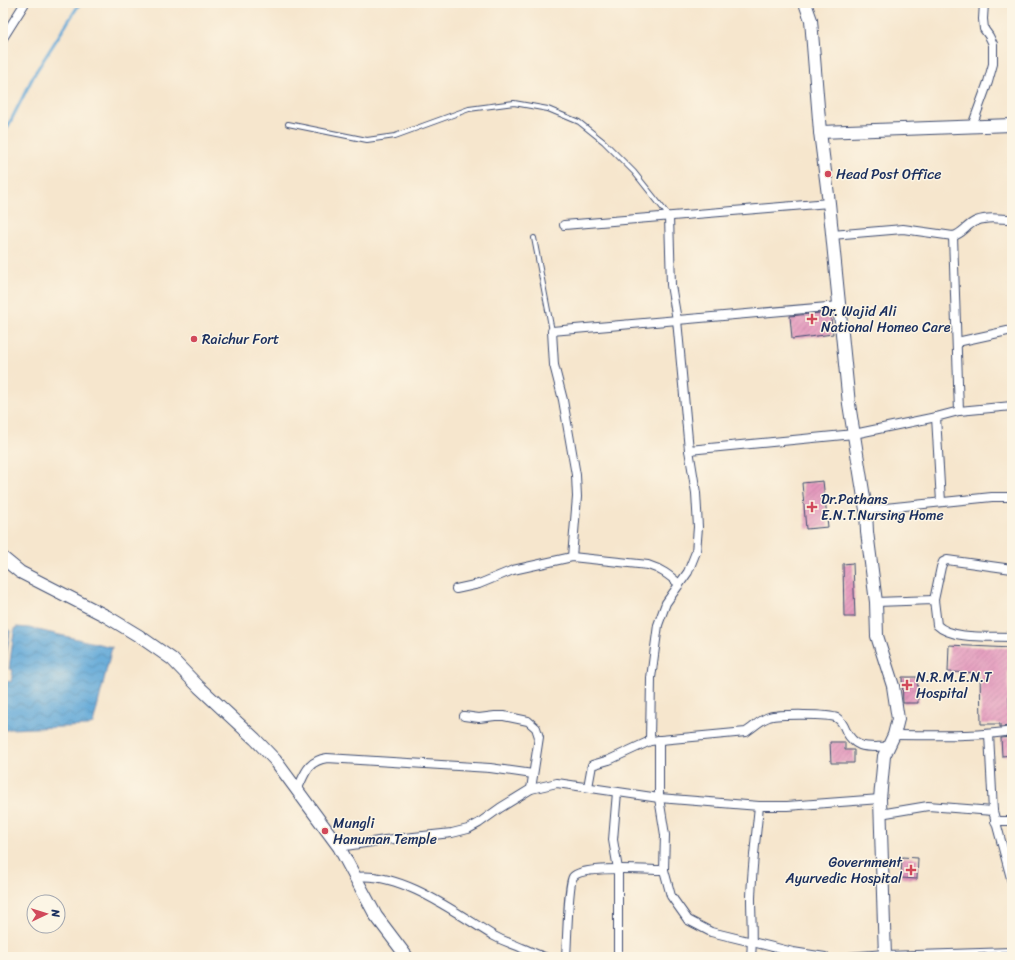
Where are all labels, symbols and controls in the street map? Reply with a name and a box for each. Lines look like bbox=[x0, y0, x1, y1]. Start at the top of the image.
place label: Head Post Office bbox=[836, 162, 942, 187]
marker: Head Post Office bbox=[823, 169, 833, 179]
place label: Dr. Wajid Ali National Homeo Care bbox=[821, 299, 951, 340]
marker: Dr. Wajid Ali National Homeo Care bbox=[806, 313, 818, 325]
place label: Raichur Fort bbox=[202, 327, 279, 352]
marker: Raichur Fort bbox=[189, 334, 199, 344]
place label: Dr.Pathans E.N.T.Nursing Home bbox=[821, 487, 944, 528]
marker: Dr.Pathans E.N.T.Nursing Home bbox=[806, 501, 818, 513]
place label: N.R.M.E.N.T Hospital bbox=[916, 665, 993, 706]
marker: N.R.M.E.N.T Hospital bbox=[901, 679, 913, 691]
place label: Mungli Hanuman Temple bbox=[333, 811, 437, 852]
marker: Mungli Hanuman Temple bbox=[320, 826, 330, 836]
place label: Government Ayurvedic Hospital bbox=[785, 850, 903, 891]
marker: Government Ayurvedic Hospital bbox=[905, 864, 917, 876]
north arrow bbox=[26, 894, 66, 934]
text: N bbox=[46, 908, 65, 918]

